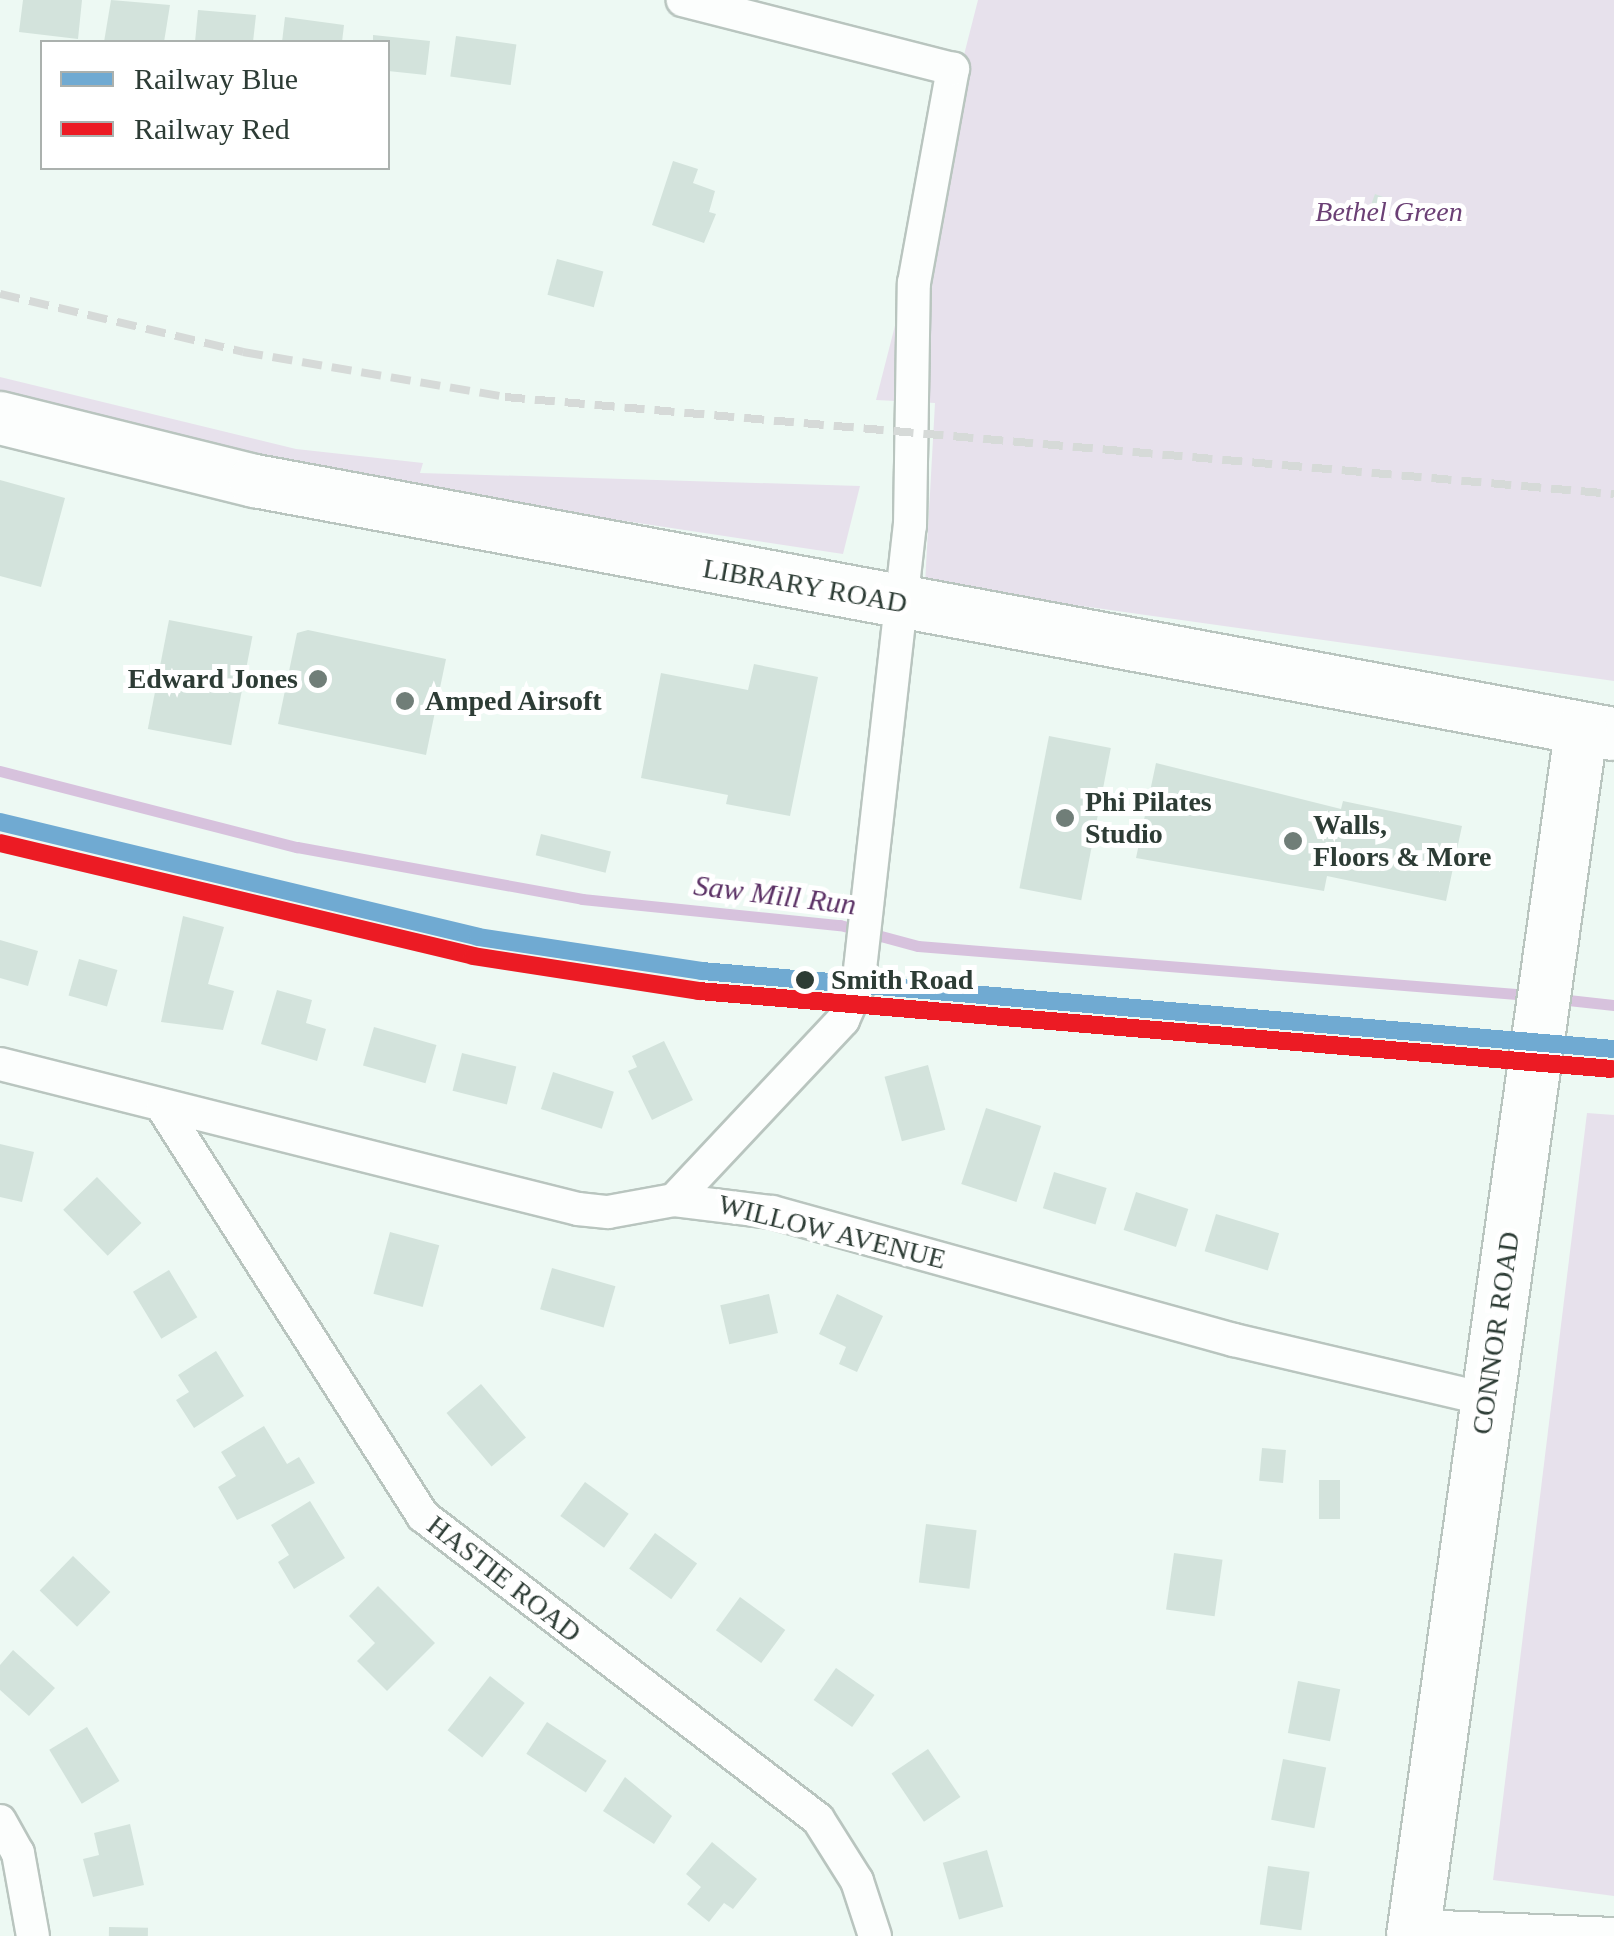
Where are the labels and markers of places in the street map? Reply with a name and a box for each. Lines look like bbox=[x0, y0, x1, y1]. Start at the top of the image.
place label: Edward Jones bbox=[128, 662, 298, 696]
marker: Edward Jones bbox=[307, 668, 329, 690]
place label: Amped Airsoft bbox=[425, 684, 603, 718]
marker: Amped Airsoft bbox=[394, 690, 416, 712]
place label: Phi Pilates Studio bbox=[1085, 785, 1212, 851]
marker: Phi Pilates Studio bbox=[1054, 807, 1076, 829]
place label: Walls, Floors & More bbox=[1313, 808, 1491, 874]
marker: Walls, Floors & More bbox=[1282, 830, 1304, 852]
marker: Smith Road bbox=[788, 963, 822, 997]
place label: Smith Road bbox=[831, 963, 973, 997]

